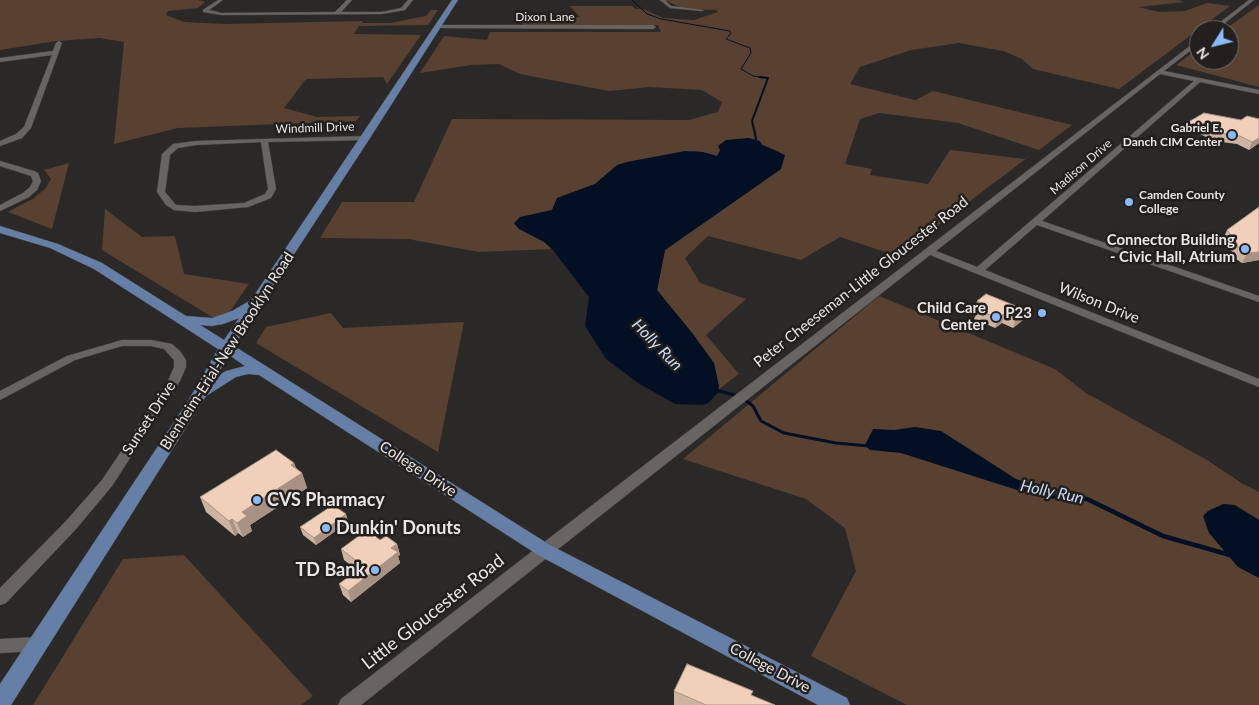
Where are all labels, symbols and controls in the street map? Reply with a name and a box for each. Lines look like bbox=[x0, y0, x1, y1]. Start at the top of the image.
street label: Dixon Lane bbox=[515, 10, 575, 24]
north arrow bbox=[1189, 20, 1239, 70]
text: N bbox=[1192, 44, 1212, 63]
street label: Windmill Drive bbox=[275, 119, 355, 137]
place label: Gabriel E. Danch CIM Center bbox=[1123, 121, 1222, 149]
marker: Gabriel E. Danch CIM Center bbox=[1226, 129, 1238, 141]
street label: Madison Drive bbox=[1047, 136, 1115, 198]
place label: Camden County College bbox=[1139, 188, 1225, 216]
street label: Peter Cheeseman-Little Gloucester Road bbox=[750, 193, 972, 371]
marker: Camden County College bbox=[1123, 196, 1135, 208]
place label: Connector Building - Civic Hall, Atrium bbox=[1107, 231, 1235, 266]
marker: Connector Building - Civic Hall, Atrium bbox=[1239, 243, 1251, 255]
street label: Blenheim-Erial-New Brooklyn Road bbox=[156, 249, 298, 453]
street label: Wilson Drive bbox=[1056, 279, 1142, 327]
place label: Child Care Center bbox=[917, 299, 986, 334]
place label: P23 bbox=[1005, 304, 1032, 322]
marker: P23 bbox=[1036, 307, 1048, 319]
marker: Child Care Center bbox=[990, 311, 1002, 323]
water label: Holly Run bbox=[628, 315, 686, 375]
street label: Sunset Drive bbox=[119, 378, 179, 458]
street label: College Drive bbox=[376, 437, 460, 501]
water label: Holly Run bbox=[1019, 476, 1085, 508]
place label: CVS Pharmacy bbox=[267, 489, 385, 511]
marker: CVS Pharmacy bbox=[251, 494, 263, 506]
place label: Dunkin' Donuts bbox=[336, 517, 461, 539]
marker: Dunkin' Donuts bbox=[320, 522, 332, 534]
street label: Little Gloucester Road bbox=[358, 550, 508, 674]
place label: TD Bank bbox=[296, 559, 365, 581]
marker: TD Bank bbox=[369, 564, 381, 576]
street label: College Drive bbox=[727, 639, 813, 697]

